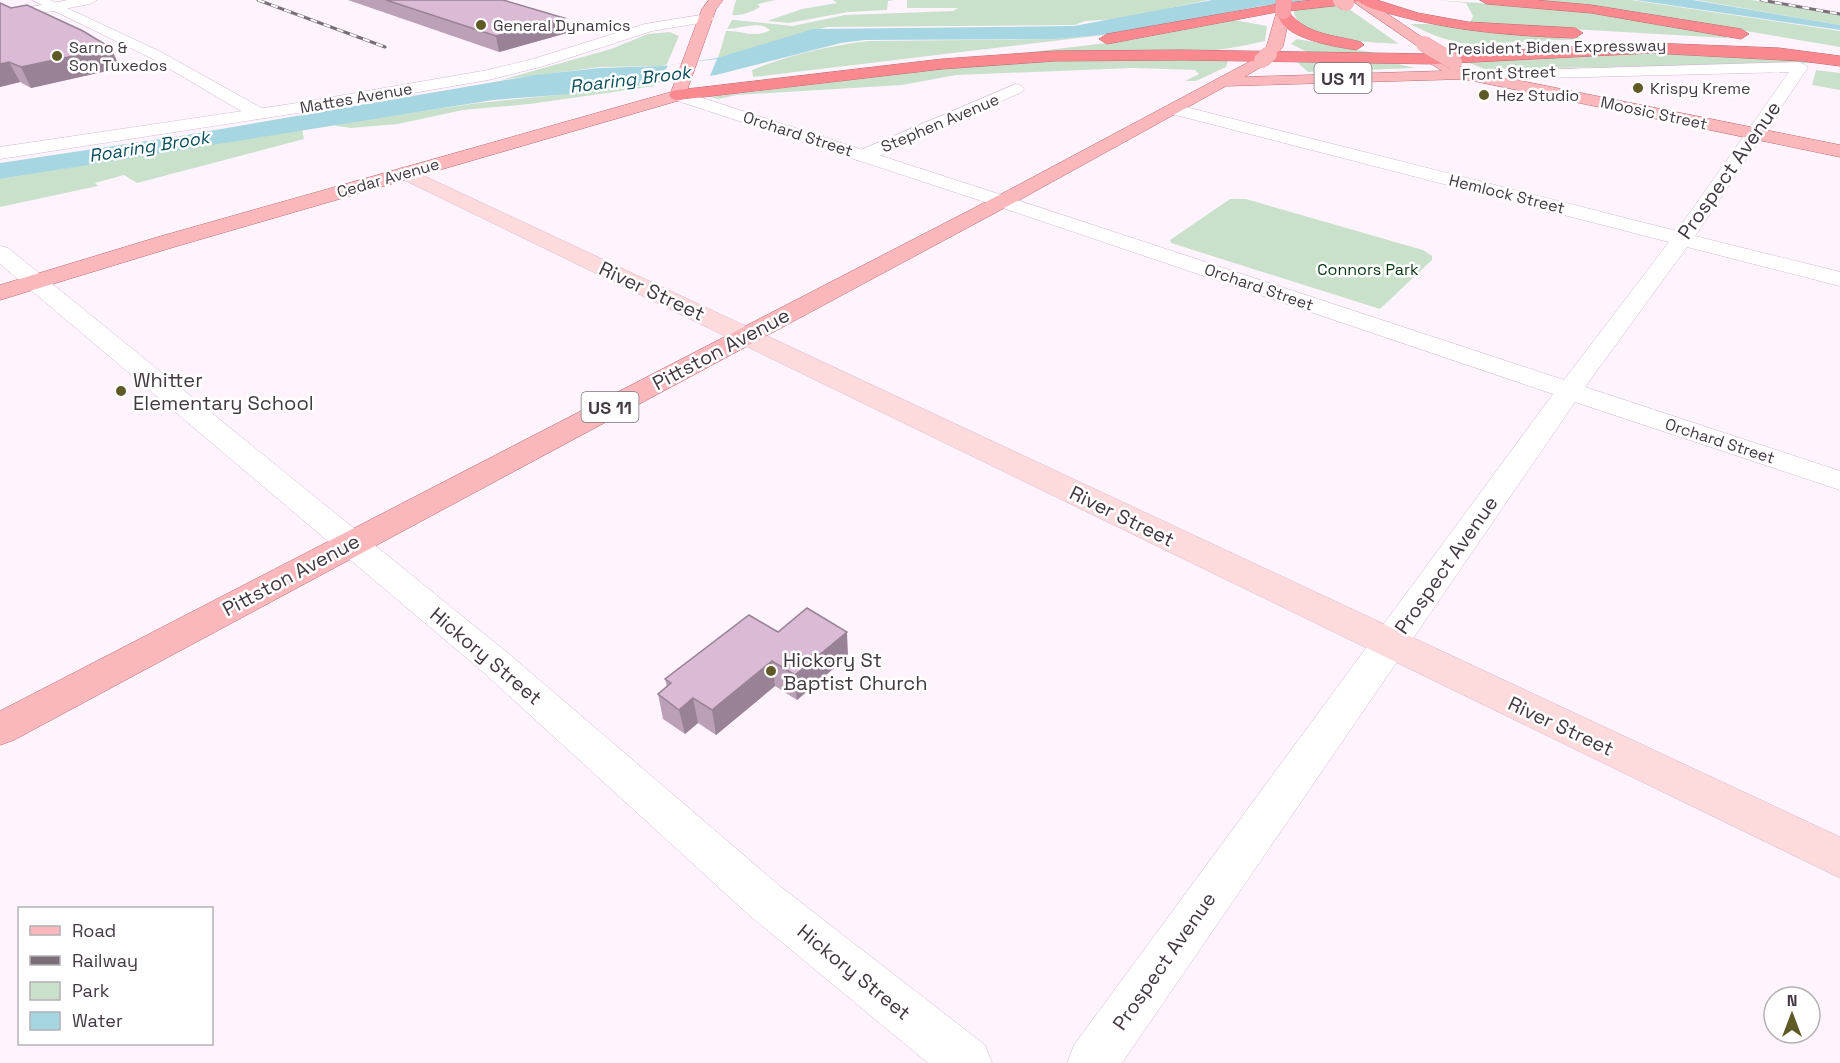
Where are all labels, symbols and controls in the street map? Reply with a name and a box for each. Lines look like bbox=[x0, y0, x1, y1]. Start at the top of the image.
place label: General Dynamics bbox=[493, 15, 630, 36]
marker: General Dynamics bbox=[474, 18, 488, 32]
street label: President Biden Expressway bbox=[1448, 35, 1666, 59]
place label: Sarno & Son Tuxedos bbox=[69, 37, 167, 76]
marker: Sarno & Son Tuxedos bbox=[50, 49, 64, 63]
water label: Roaring Brook bbox=[568, 60, 694, 98]
street label: Front Street bbox=[1462, 61, 1556, 85]
road number: US 11 bbox=[1314, 63, 1372, 93]
street label: Mattes Avenue bbox=[298, 78, 414, 118]
place label: Krispy Kreme bbox=[1650, 78, 1751, 99]
marker: Krispy Kreme bbox=[1631, 81, 1645, 95]
place label: Hez Studio bbox=[1496, 85, 1579, 106]
marker: Hez Studio bbox=[1477, 88, 1491, 102]
street label: Stephen Avenue bbox=[878, 89, 1002, 157]
street label: Moosic Street bbox=[1599, 91, 1709, 135]
street label: Prospect Avenue bbox=[1672, 96, 1786, 244]
street label: Orchard Street bbox=[741, 106, 855, 162]
water label: Roaring Brook bbox=[87, 125, 213, 167]
street label: Cedar Avenue bbox=[334, 153, 442, 203]
street label: Hemlock Street bbox=[1447, 169, 1567, 219]
street label: River Street bbox=[595, 255, 709, 327]
street label: Orchard Street bbox=[1202, 259, 1316, 315]
park label: Connors Park bbox=[1317, 259, 1419, 280]
street label: Pittston Avenue bbox=[648, 302, 794, 396]
place label: Whitter Elementary School bbox=[133, 367, 314, 416]
marker: Whitter Elementary School bbox=[114, 384, 128, 398]
road number: US 11 bbox=[582, 392, 638, 422]
street label: Orchard Street bbox=[1663, 413, 1777, 469]
street label: River Street bbox=[1065, 479, 1179, 553]
street label: Prospect Avenue bbox=[1389, 491, 1503, 639]
street label: Pittston Avenue bbox=[218, 528, 364, 622]
street label: Hickory Street bbox=[425, 601, 547, 711]
place label: Hickory St Baptist Church bbox=[783, 647, 928, 696]
marker: Hickory St Baptist Church bbox=[764, 664, 778, 678]
street label: River Street bbox=[1504, 690, 1618, 762]
street label: Prospect Avenue bbox=[1107, 887, 1221, 1035]
legend bbox=[18, 907, 213, 1045]
street label: Hickory Street bbox=[792, 918, 916, 1026]
text: Road bbox=[72, 919, 116, 942]
text: Railway bbox=[72, 949, 138, 972]
text: Park bbox=[72, 979, 110, 1002]
north arrow bbox=[1762, 985, 1822, 1045]
text: N bbox=[1787, 990, 1797, 1011]
text: Water bbox=[72, 1009, 123, 1032]

